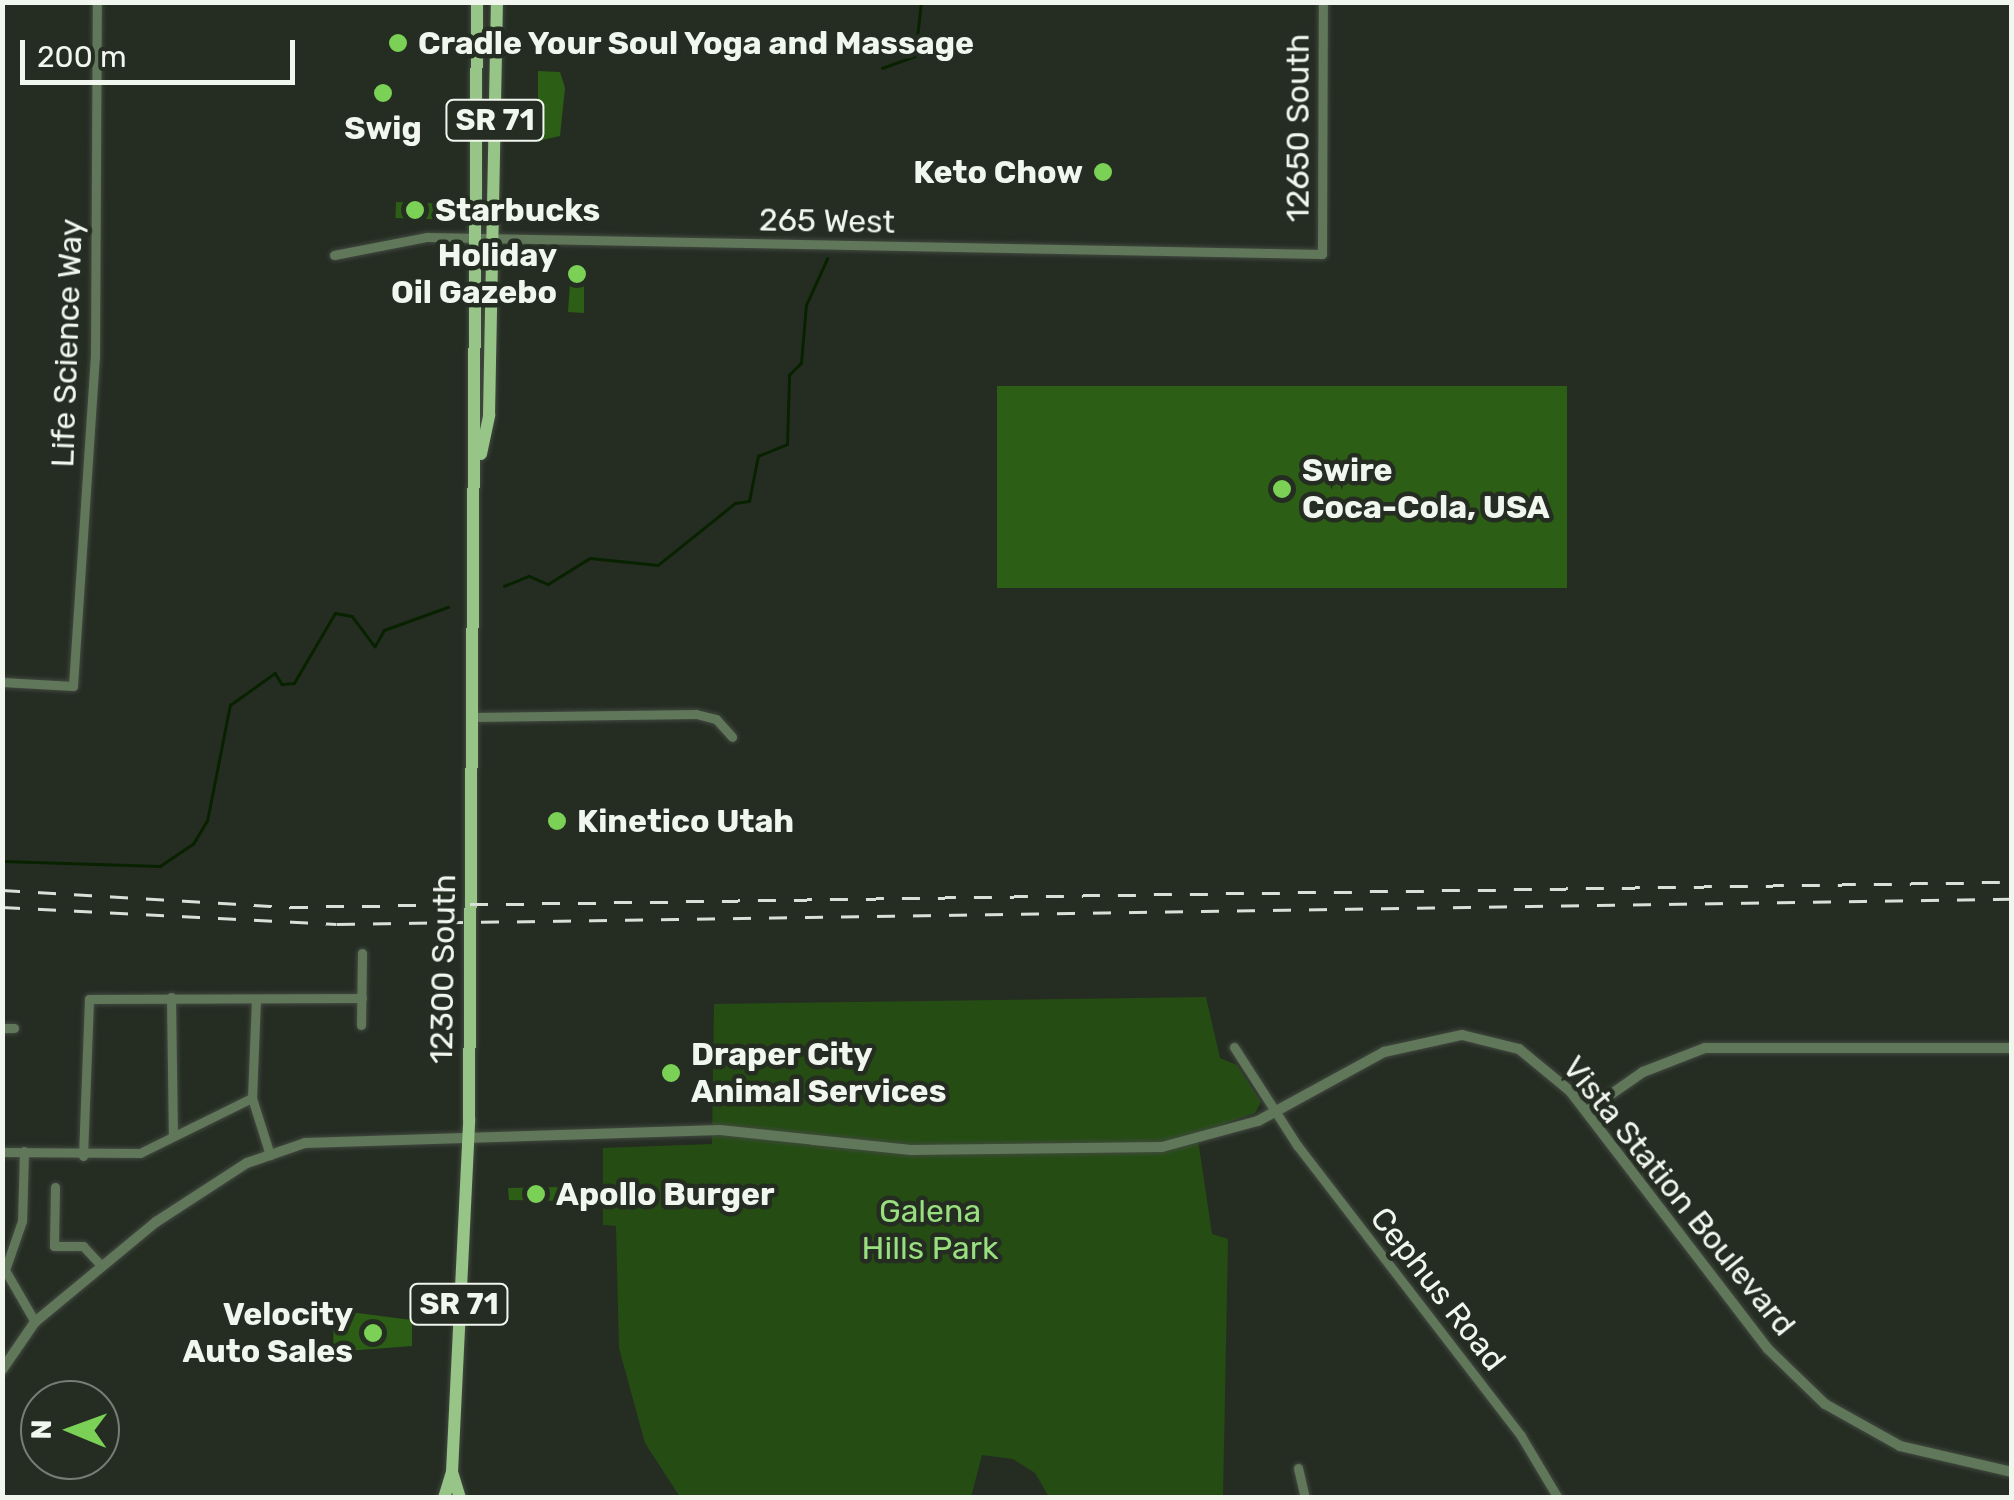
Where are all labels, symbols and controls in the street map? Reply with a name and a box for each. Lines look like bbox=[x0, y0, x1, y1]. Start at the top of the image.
scale bar bbox=[25, 20, 300, 82]
place label: Cradle Your Soul Yoga and Massage bbox=[418, 24, 976, 62]
marker: Cradle Your Soul Yoga and Massage bbox=[387, 32, 409, 54]
street label: 12650 South bbox=[1279, 34, 1317, 222]
text: 200 m bbox=[37, 39, 127, 75]
marker: Swig bbox=[372, 82, 394, 104]
road number: SR 71 bbox=[445, 95, 545, 145]
place label: Swig bbox=[344, 109, 422, 147]
place label: Keto Chow bbox=[913, 153, 1083, 191]
marker: Keto Chow bbox=[1092, 161, 1114, 183]
place label: Starbucks bbox=[435, 191, 600, 229]
marker: Starbucks bbox=[404, 199, 426, 221]
street label: 265 West bbox=[758, 201, 896, 241]
street label: Life Science Way bbox=[43, 218, 91, 468]
place label: Holiday Oil Gazebo bbox=[391, 237, 557, 312]
marker: Holiday Oil Gazebo bbox=[566, 263, 588, 285]
place label: Swire Coca-Cola, USA bbox=[1302, 452, 1550, 527]
marker: Swire Coca-Cola, USA bbox=[1271, 478, 1293, 500]
place label: Kinetico Utah bbox=[577, 802, 794, 840]
marker: Kinetico Utah bbox=[546, 810, 568, 832]
street label: 12300 South bbox=[422, 874, 464, 1064]
place label: Draper City Animal Services bbox=[691, 1036, 946, 1111]
street label: Vista Station Boulevard bbox=[1554, 1049, 1804, 1343]
marker: Draper City Animal Services bbox=[660, 1062, 682, 1084]
place label: Apollo Burger bbox=[556, 1175, 775, 1213]
marker: Apollo Burger bbox=[525, 1183, 547, 1205]
park label: Galena Hills Park bbox=[862, 1193, 998, 1268]
street label: Cephus Road bbox=[1362, 1200, 1514, 1378]
road number: SR 71 bbox=[409, 1279, 509, 1329]
place label: Velocity Auto Sales bbox=[182, 1296, 353, 1371]
marker: Velocity Auto Sales bbox=[362, 1322, 384, 1344]
north arrow bbox=[20, 1380, 120, 1480]
text: N bbox=[25, 1419, 58, 1440]

